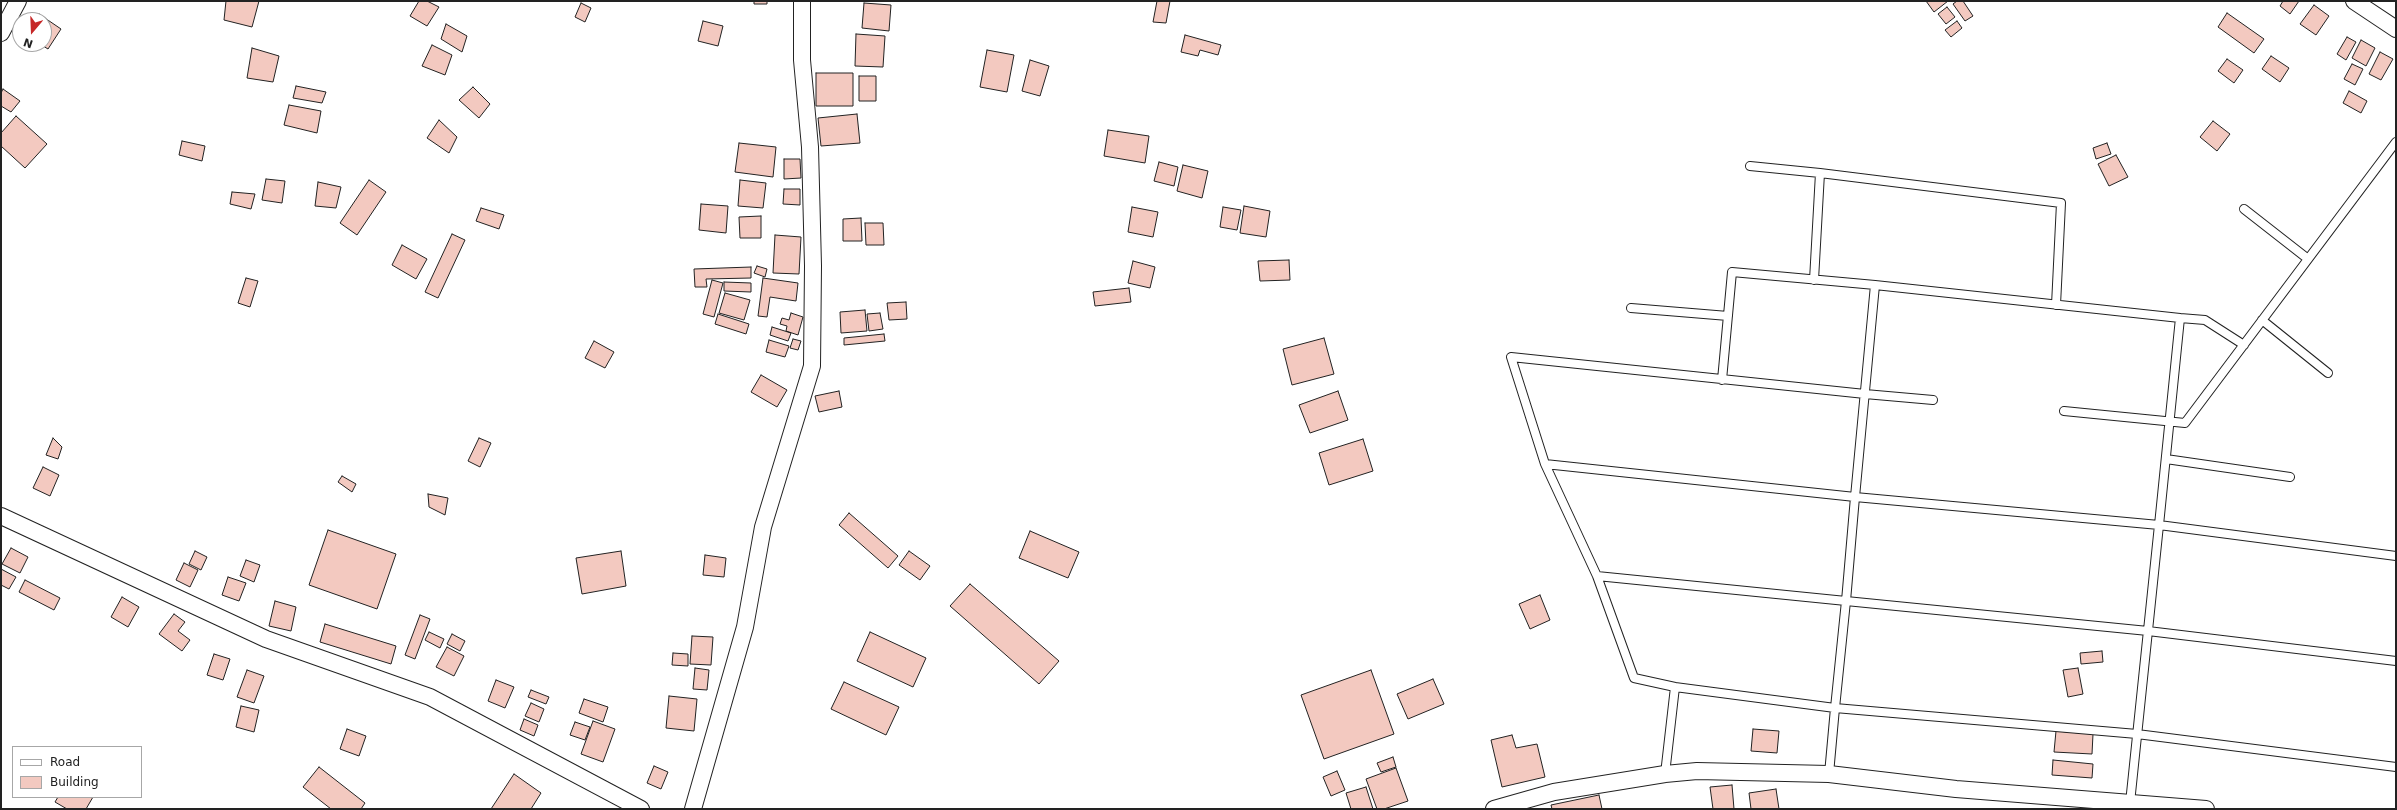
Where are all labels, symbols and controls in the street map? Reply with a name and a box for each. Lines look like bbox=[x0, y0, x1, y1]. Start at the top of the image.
north arrow bbox=[12, 12, 52, 52]
text: N bbox=[22, 35, 35, 51]
legend bbox=[12, 746, 142, 798]
text: Road bbox=[50, 755, 80, 769]
text: Building bbox=[50, 775, 99, 789]

